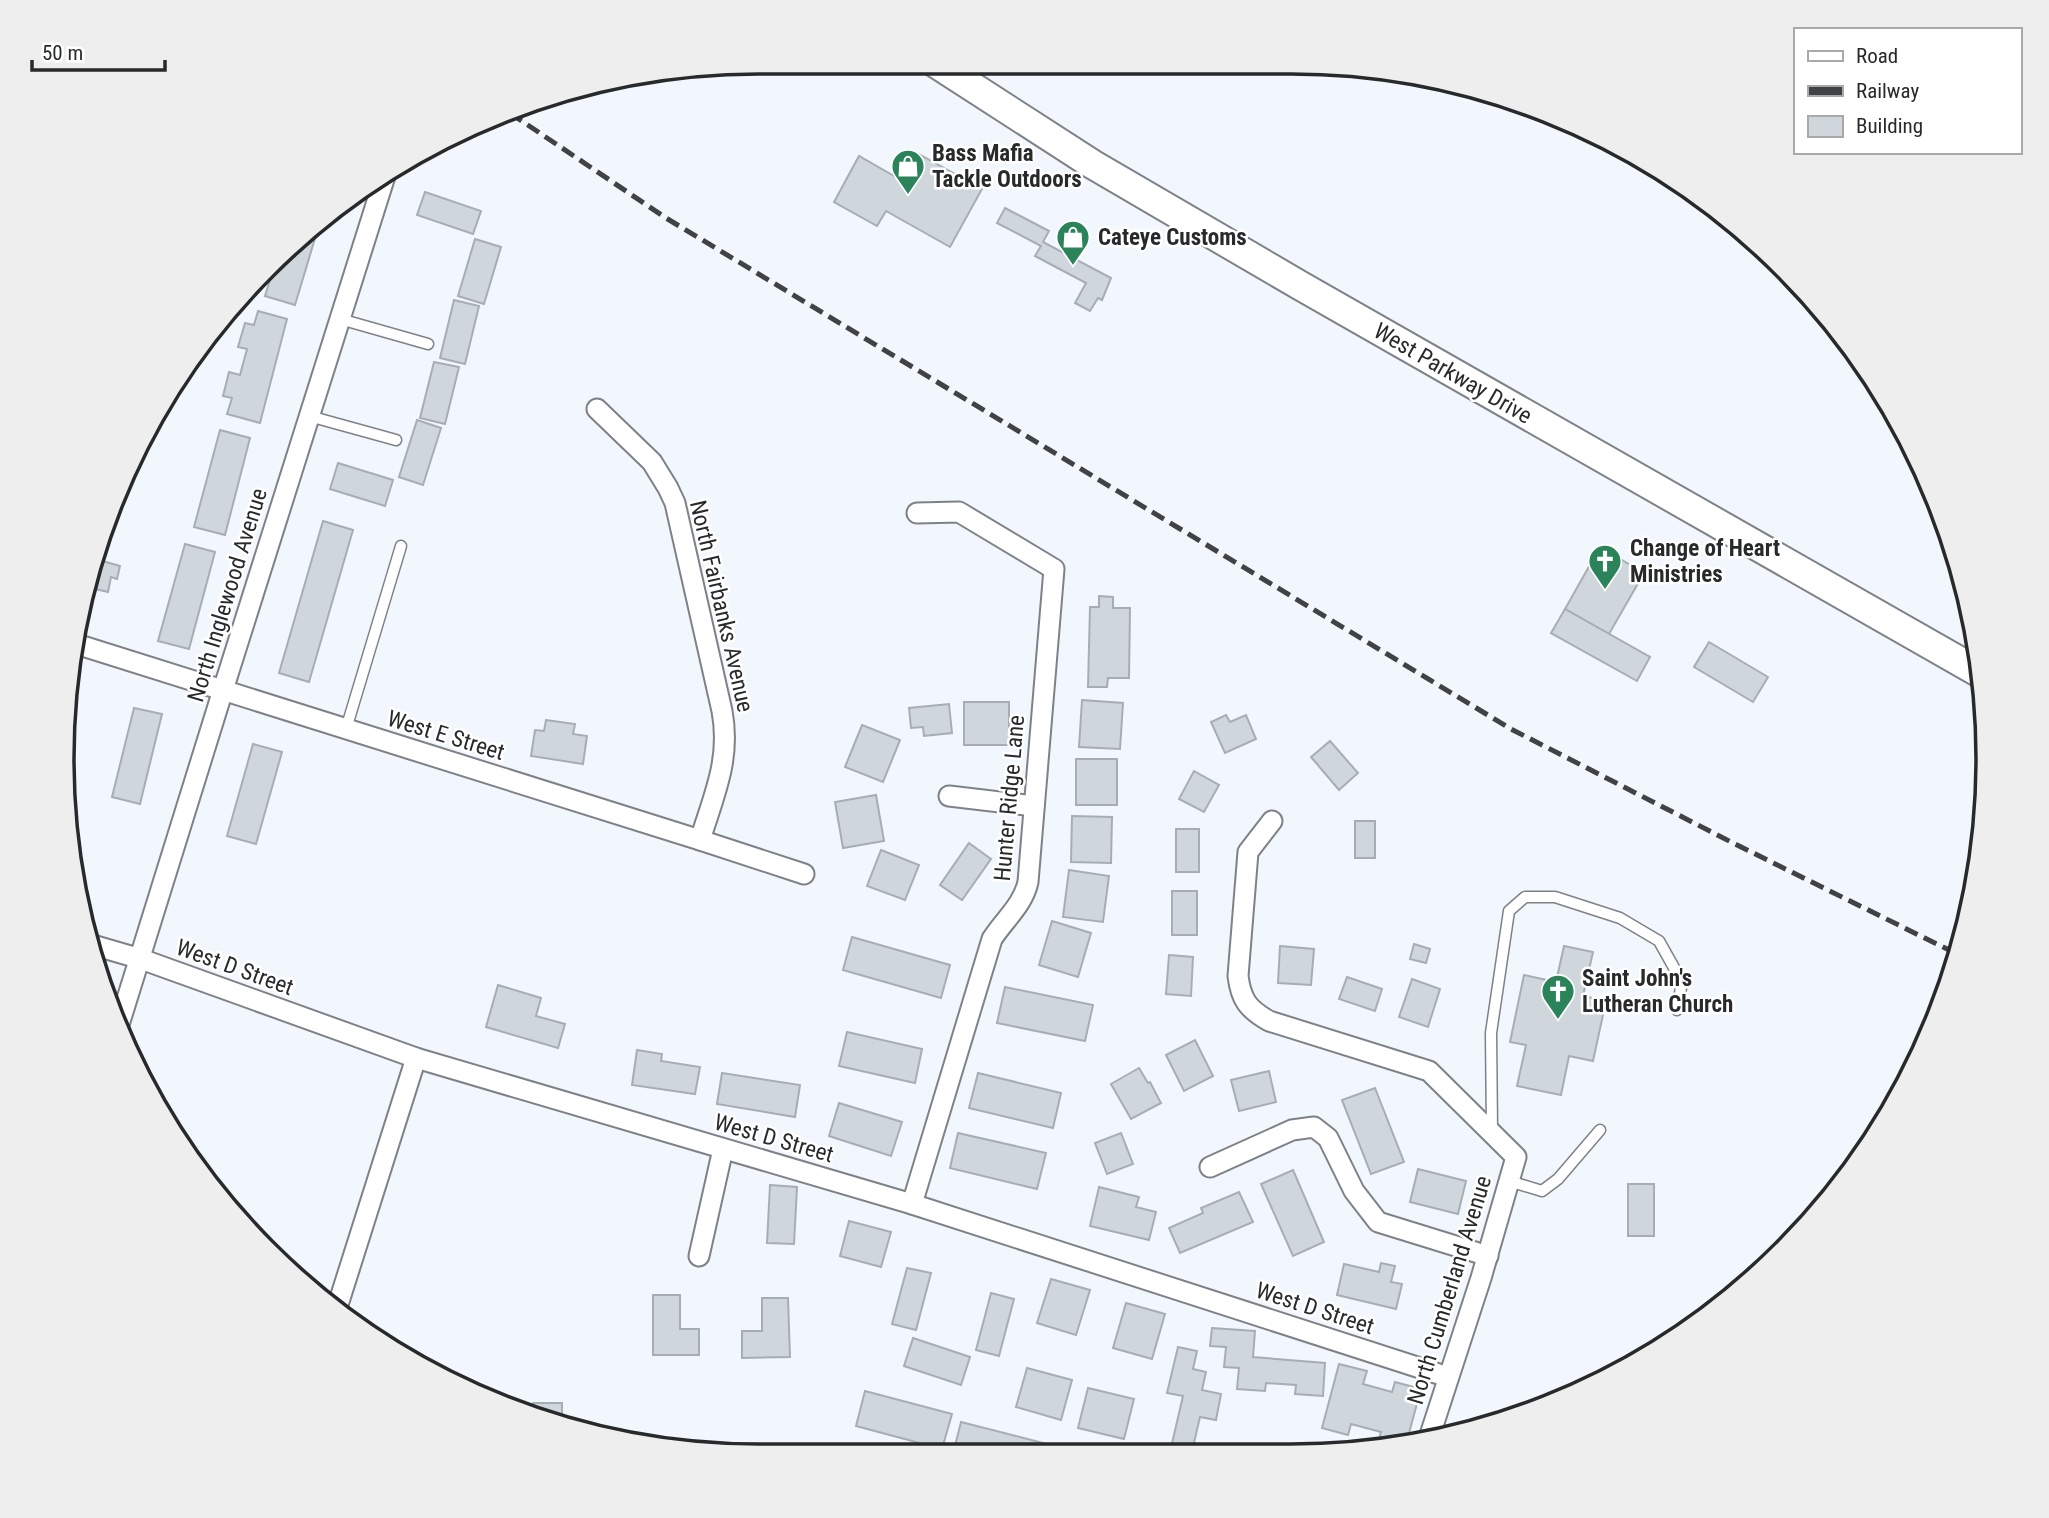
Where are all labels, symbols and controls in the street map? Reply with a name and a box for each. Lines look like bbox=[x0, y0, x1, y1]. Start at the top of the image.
scale bar bbox=[32, 28, 164, 72]
legend bbox=[1794, 28, 2021, 154]
text: 50 m bbox=[42, 41, 83, 65]
text: Road bbox=[1856, 44, 1898, 68]
text: Railway bbox=[1856, 79, 1919, 103]
text: Building bbox=[1856, 114, 1923, 138]
place label: Bass Mafia Tackle Outdoors bbox=[932, 140, 1082, 193]
shop icon: Bass Mafia Tackle Outdoors bbox=[889, 147, 927, 196]
shop icon: Cateye Customs bbox=[1054, 218, 1092, 267]
place label: Cateye Customs bbox=[1098, 224, 1247, 251]
street label: West Parkway Drive bbox=[1369, 317, 1537, 430]
street label: North Inglewood Avenue bbox=[182, 485, 273, 705]
street label: North Fairbanks Avenue bbox=[684, 498, 759, 715]
place label: Change of Heart Ministries bbox=[1630, 535, 1780, 588]
church icon: Change of Heart Ministries bbox=[1586, 542, 1624, 591]
street label: West E Street bbox=[384, 705, 508, 766]
street label: Hunter Ridge Lane bbox=[989, 714, 1030, 882]
street label: West D Street bbox=[173, 934, 297, 1001]
place label: Saint John's Lutheran Church bbox=[1582, 965, 1733, 1018]
church icon: Saint John's Lutheran Church bbox=[1539, 972, 1577, 1021]
street label: West D Street bbox=[711, 1109, 837, 1168]
street label: North Cumberland Avenue bbox=[1402, 1173, 1497, 1408]
street label: West D Street bbox=[1252, 1277, 1377, 1340]

